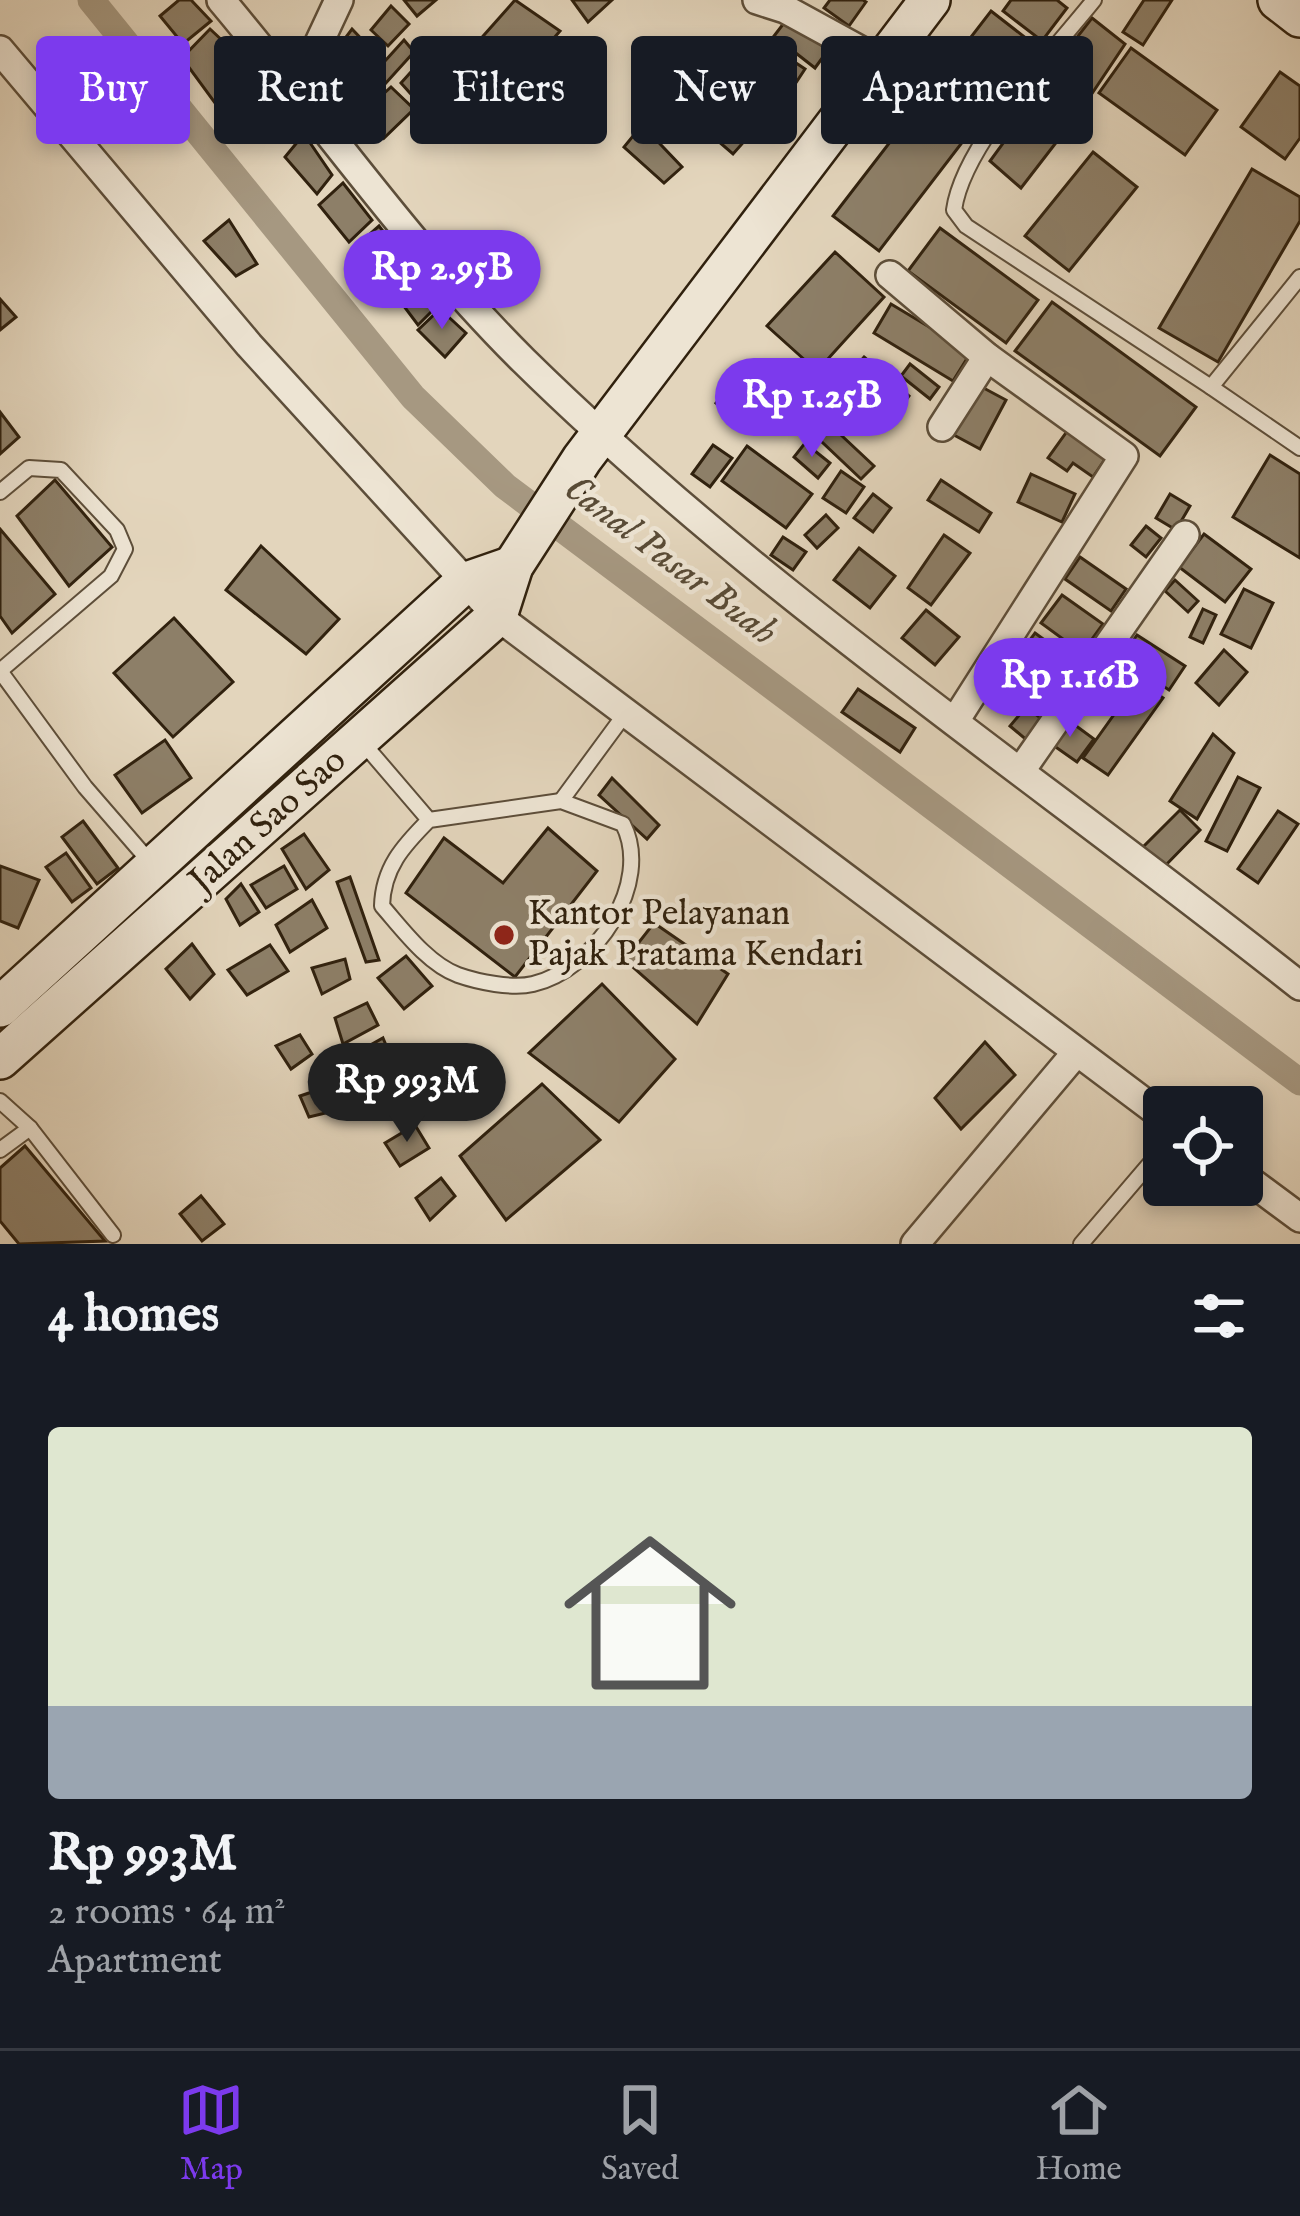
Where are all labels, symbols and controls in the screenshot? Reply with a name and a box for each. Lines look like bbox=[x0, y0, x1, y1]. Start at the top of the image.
chip: Buy bbox=[36, 36, 190, 144]
chip: Rent bbox=[214, 36, 386, 144]
chip: Filters bbox=[410, 36, 607, 144]
chip: New bbox=[631, 36, 797, 144]
chip: Apartment bbox=[821, 36, 1093, 144]
pin: Rp 2.95B bbox=[318, 230, 566, 332]
text: Rp 2.95B bbox=[371, 244, 513, 293]
pin: Rp 1.25B bbox=[688, 358, 936, 460]
text: Rp 1.25B bbox=[742, 372, 882, 421]
water label: Canal Pasar Buah bbox=[554, 465, 786, 657]
pin: Rp 1.16B bbox=[946, 638, 1194, 740]
text: Rp 1.16B bbox=[1001, 652, 1139, 701]
street label: Jalan Sao Sao bbox=[177, 738, 356, 906]
place label: Kantor Pelayanan Pajak Pratama Kendari bbox=[528, 891, 863, 978]
marker: Kantor Pelayanan Pajak Pratama Kendari bbox=[491, 922, 517, 948]
pin: Rp 993M bbox=[296, 1043, 518, 1145]
text: Rp 993M bbox=[335, 1057, 479, 1106]
map controls bbox=[1143, 1086, 1263, 1206]
button: locate bbox=[1143, 1086, 1263, 1206]
icon: filters bbox=[1186, 1283, 1252, 1349]
text: 4 homes bbox=[48, 1284, 219, 1349]
icon: home bbox=[542, 1505, 758, 1721]
text: Rp 993M bbox=[48, 1823, 237, 1888]
text: 2 rooms · 64 m² bbox=[48, 1888, 286, 1937]
text: Apartment bbox=[48, 1937, 222, 1986]
tab: Map bbox=[178, 2077, 244, 2191]
tab: Saved bbox=[601, 2077, 679, 2191]
tab: Home bbox=[1036, 2077, 1122, 2191]

